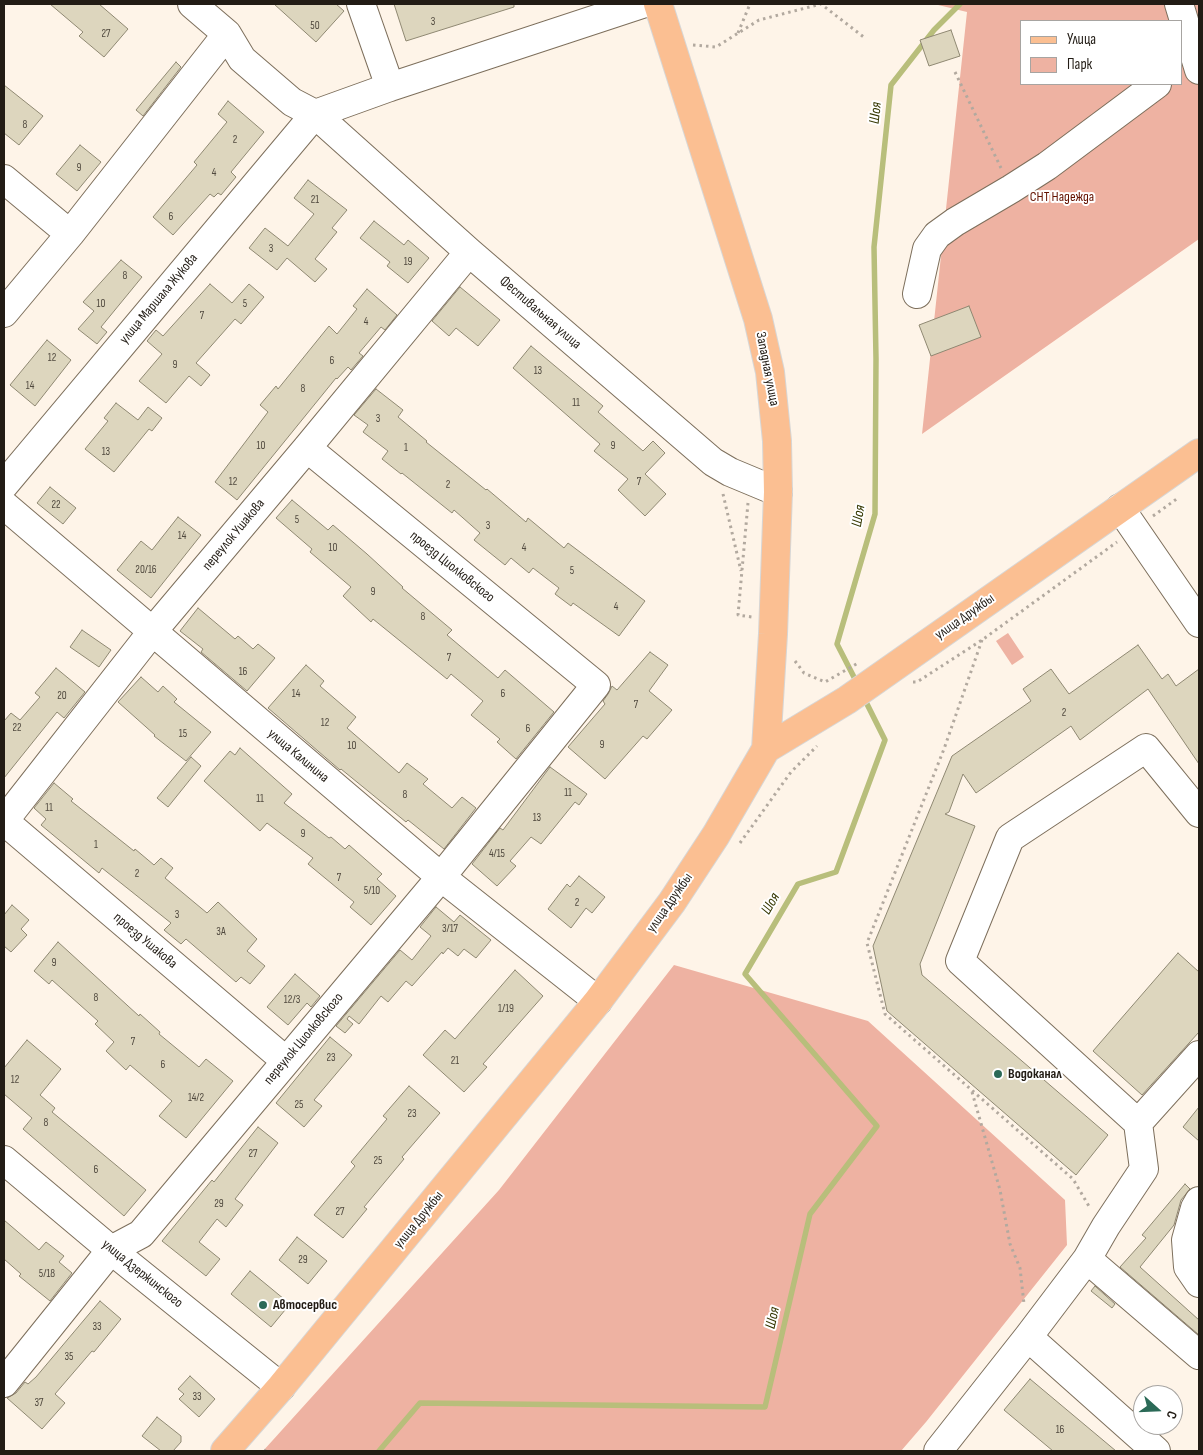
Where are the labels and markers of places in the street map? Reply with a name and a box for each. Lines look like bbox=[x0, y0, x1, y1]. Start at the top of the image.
place label: Водоканал bbox=[1008, 1066, 1062, 1082]
marker: Водоканал bbox=[992, 1068, 1004, 1080]
place label: Автосервис bbox=[273, 1297, 337, 1313]
marker: Автосервис bbox=[257, 1299, 269, 1311]

